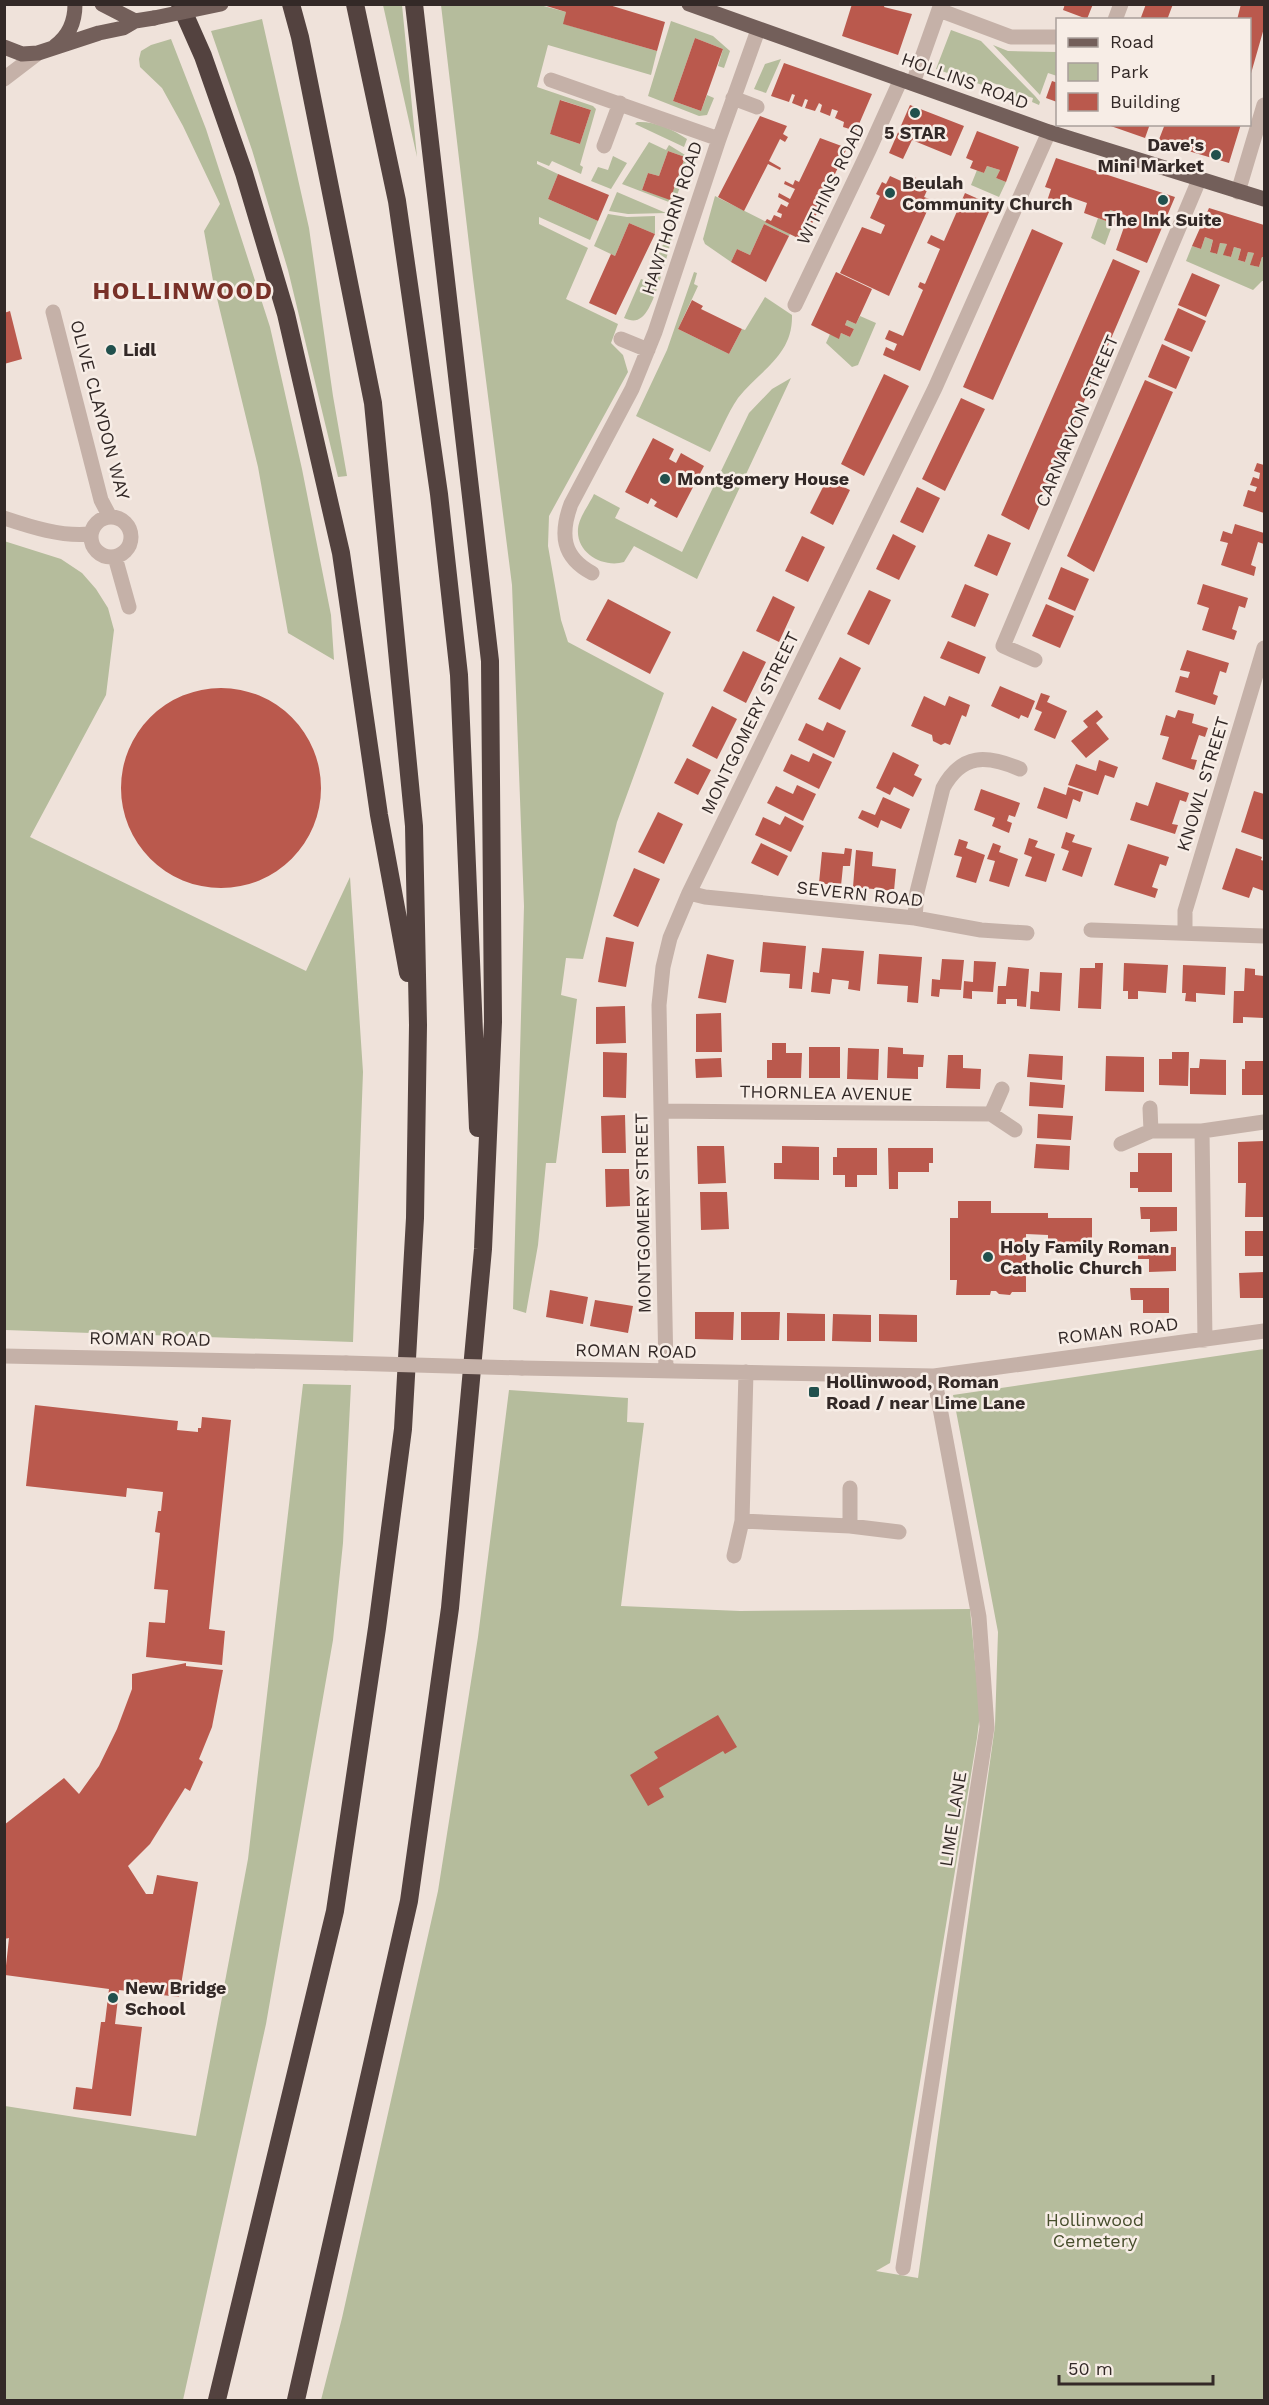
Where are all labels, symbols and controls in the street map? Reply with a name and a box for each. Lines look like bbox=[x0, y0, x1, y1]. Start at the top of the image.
legend bbox=[1056, 18, 1251, 126]
text: Road bbox=[1110, 31, 1154, 52]
street label: HOLLINS ROAD bbox=[899, 48, 1032, 113]
text: Park bbox=[1110, 61, 1149, 82]
text: Building bbox=[1110, 91, 1180, 112]
marker: 5 STAR bbox=[908, 106, 922, 120]
street label: WITHINS ROAD bbox=[792, 120, 869, 248]
place label: 5 STAR bbox=[884, 122, 947, 143]
place label: Dave's Mini Market bbox=[1097, 134, 1204, 176]
street label: HAWTHORN ROAD bbox=[637, 138, 706, 297]
marker: Dave's Mini Market bbox=[1209, 148, 1223, 162]
place label: Beulah Community Church bbox=[902, 172, 1073, 214]
marker: Beulah Community Church bbox=[883, 186, 897, 200]
marker: The Ink Suite bbox=[1156, 193, 1170, 207]
place label: The Ink Suite bbox=[1104, 209, 1222, 230]
district label: HOLLINWOOD bbox=[93, 277, 273, 305]
street label: OLIVE CLAYDON WAY bbox=[66, 318, 135, 503]
street label: CARNARVON STREET bbox=[1031, 332, 1122, 510]
place label: Lidl bbox=[123, 339, 156, 360]
marker: Lidl bbox=[104, 343, 118, 357]
place label: Montgomery House bbox=[677, 468, 849, 489]
marker: Montgomery House bbox=[658, 472, 672, 486]
street label: MONTGOMERY STREET bbox=[696, 628, 803, 818]
street label: KNOWL STREET bbox=[1172, 714, 1233, 854]
street label: SEVERN ROAD bbox=[796, 876, 924, 911]
street label: THORNLEA AVENUE bbox=[739, 1080, 913, 1105]
street label: MONTGOMERY STREET bbox=[630, 1112, 655, 1314]
place label: Holy Family Roman Catholic Church bbox=[1000, 1236, 1169, 1278]
marker: Holy Family Roman Catholic Church bbox=[981, 1250, 995, 1264]
street label: ROMAN ROAD bbox=[1056, 1313, 1180, 1348]
street label: ROMAN ROAD bbox=[89, 1327, 211, 1350]
street label: ROMAN ROAD bbox=[575, 1339, 697, 1362]
place label: Hollinwood, Roman Road / near Lime Lane bbox=[826, 1371, 1025, 1413]
marker: Hollinwood, Roman Road / near Lime Lane bbox=[807, 1385, 821, 1399]
street label: LIME LANE bbox=[935, 1770, 970, 1868]
place label: New Bridge School bbox=[125, 1977, 227, 2019]
marker: New Bridge School bbox=[106, 1991, 120, 2005]
park label: Hollinwood Cemetery bbox=[1046, 2209, 1144, 2251]
scale bar bbox=[1059, 2348, 1214, 2386]
text: 50 m bbox=[1068, 2358, 1113, 2379]

